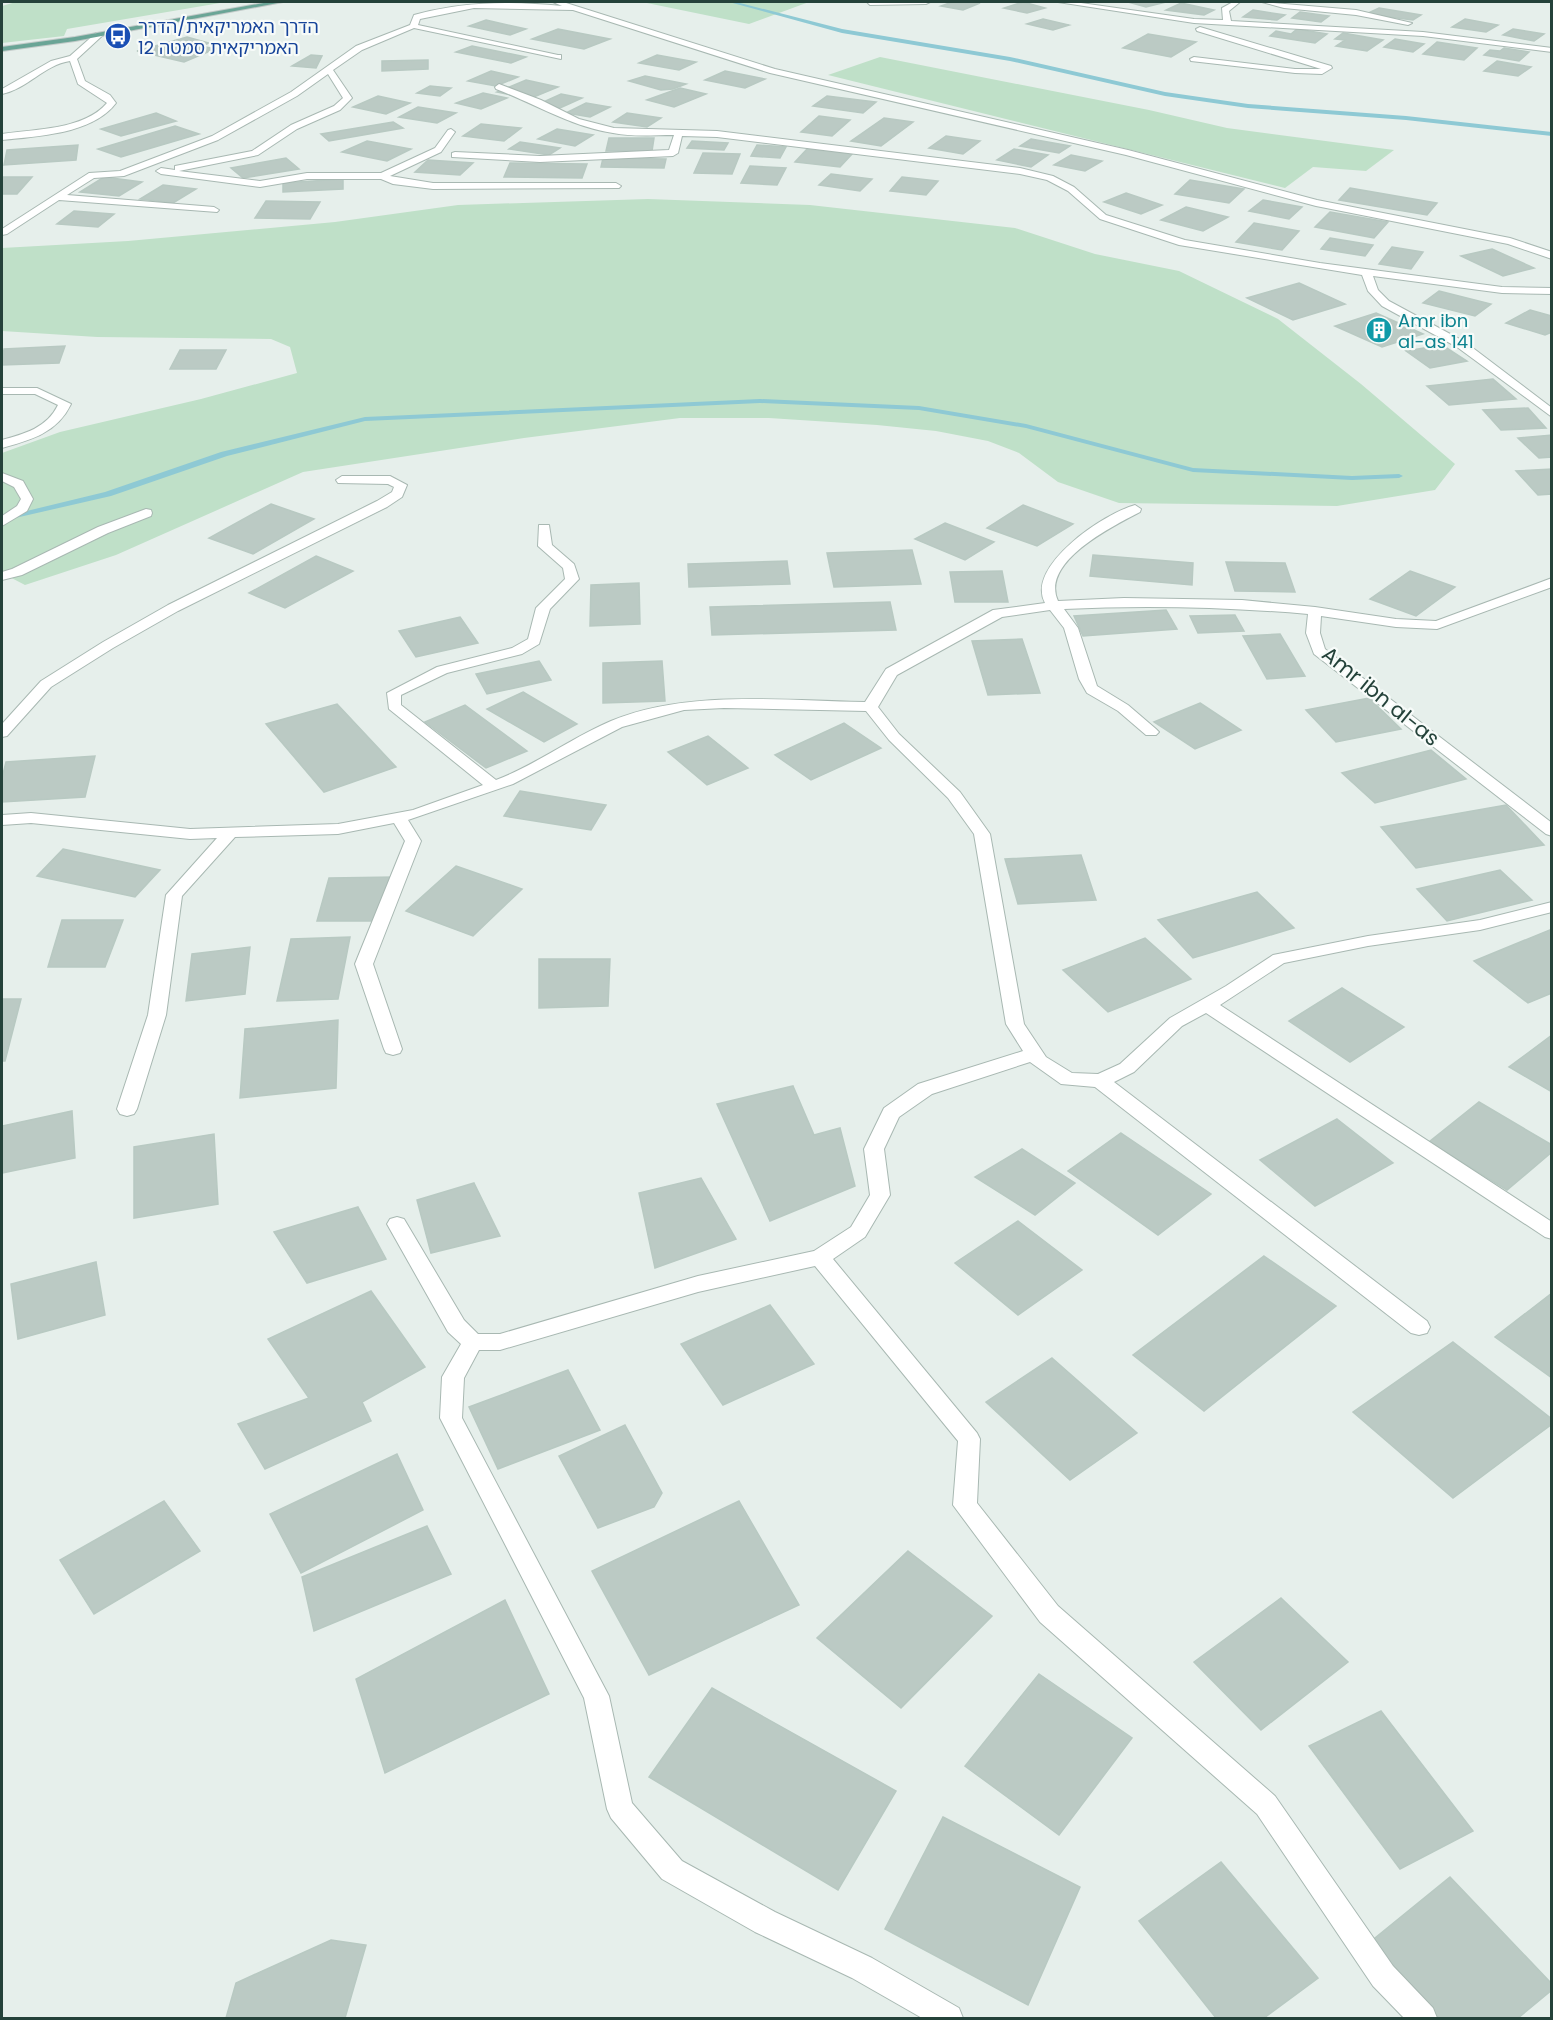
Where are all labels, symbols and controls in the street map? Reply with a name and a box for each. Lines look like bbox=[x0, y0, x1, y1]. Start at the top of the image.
place label: הדרך האמריקאית/הדרך האמריקאית סמטה 12 bbox=[138, 14, 319, 60]
bus stop icon: הדרך האמריקאית/הדרך האמריקאית סמטה 12 bbox=[103, 21, 133, 51]
place label: Amr ibn al-as 141 bbox=[1398, 308, 1474, 354]
building icon: Amr ibn al-as 141 bbox=[1364, 315, 1394, 345]
street label: Amr ibn al-as bbox=[1316, 640, 1446, 752]

